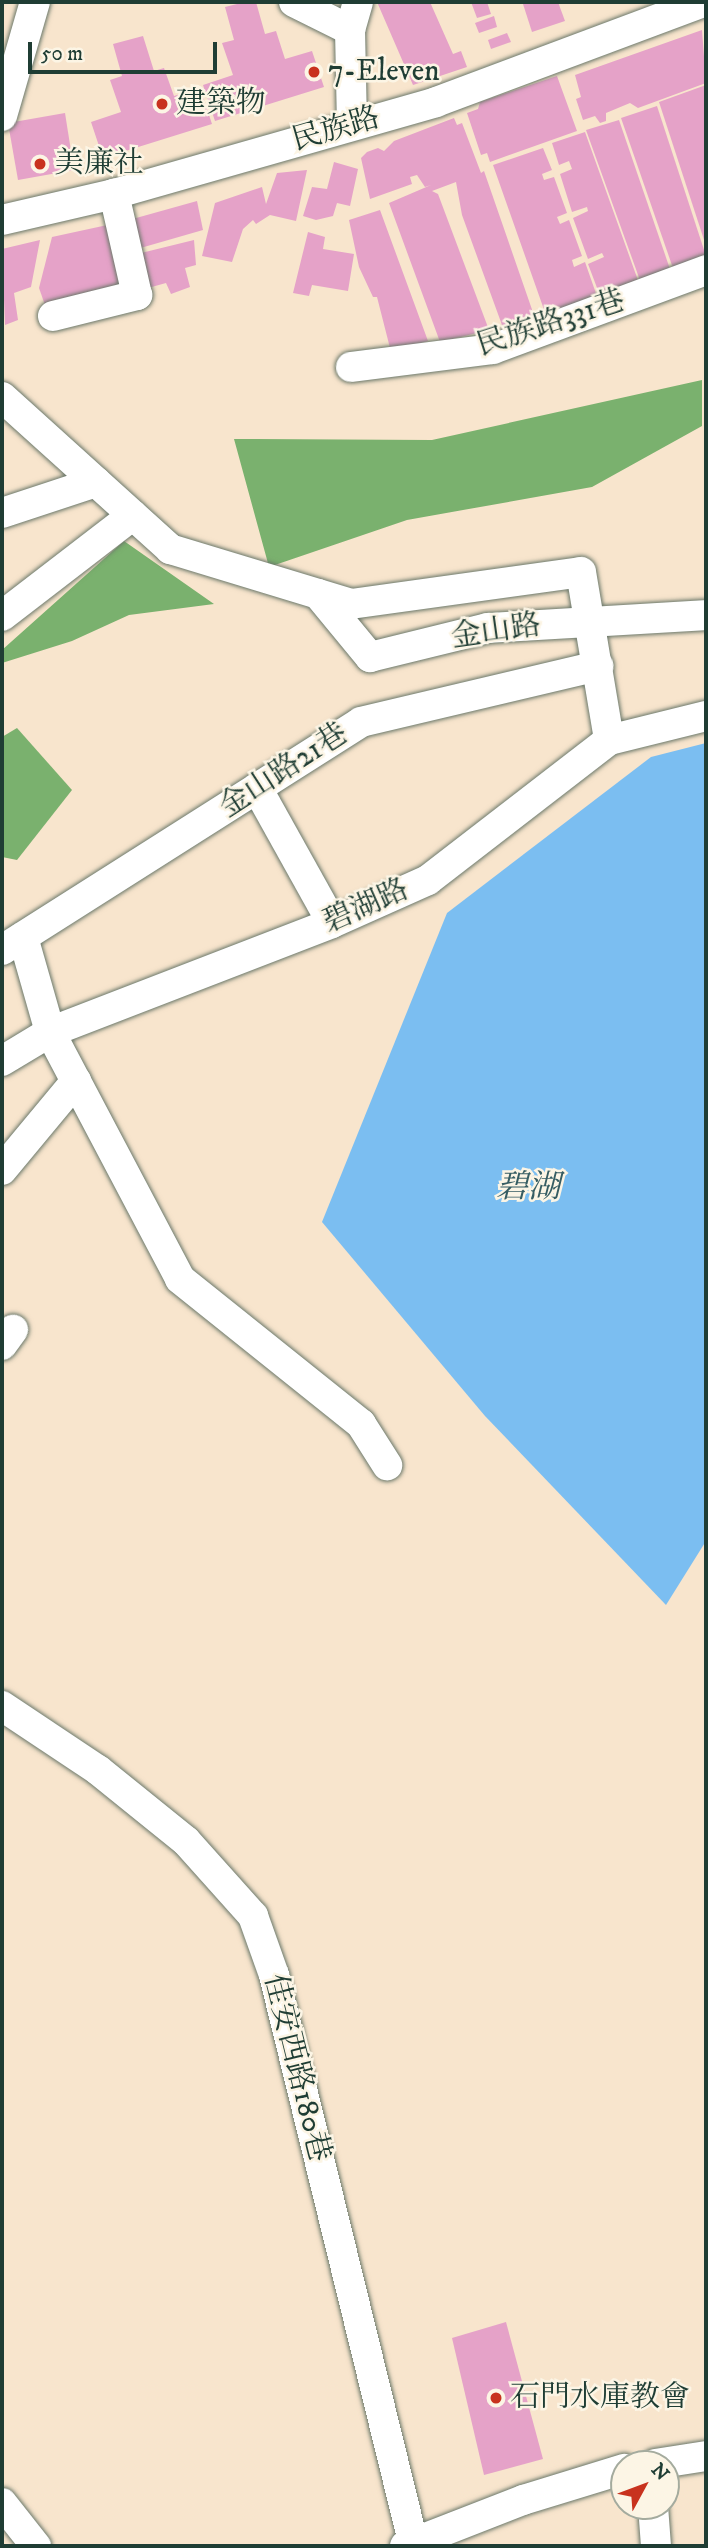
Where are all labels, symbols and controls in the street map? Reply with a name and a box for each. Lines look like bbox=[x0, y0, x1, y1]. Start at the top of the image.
scale bar bbox=[32, 28, 220, 72]
text: 50 m bbox=[41, 41, 83, 67]
place label: 7-Eleven bbox=[328, 54, 440, 90]
marker: 7-Eleven bbox=[306, 64, 322, 80]
place label: 建築物 bbox=[176, 86, 266, 122]
marker: 建築物 bbox=[154, 96, 170, 112]
street label: 民族路 bbox=[288, 100, 384, 160]
place label: 美廉社 bbox=[54, 146, 144, 182]
marker: 美廉社 bbox=[32, 156, 48, 172]
street label: 民族路331巷 bbox=[472, 283, 630, 365]
street label: 金山路 bbox=[449, 608, 543, 656]
street label: 金山路21巷 bbox=[213, 716, 355, 826]
street label: 碧湖路 bbox=[318, 872, 414, 942]
water label: 碧湖 bbox=[496, 1169, 560, 1207]
street label: 佳安西路180巷 bbox=[255, 1970, 337, 2166]
place label: 石門水庫教會 bbox=[510, 2380, 690, 2416]
marker: 石門水庫教會 bbox=[488, 2390, 504, 2406]
north arrow bbox=[610, 2450, 680, 2520]
text: N bbox=[646, 2459, 674, 2486]

